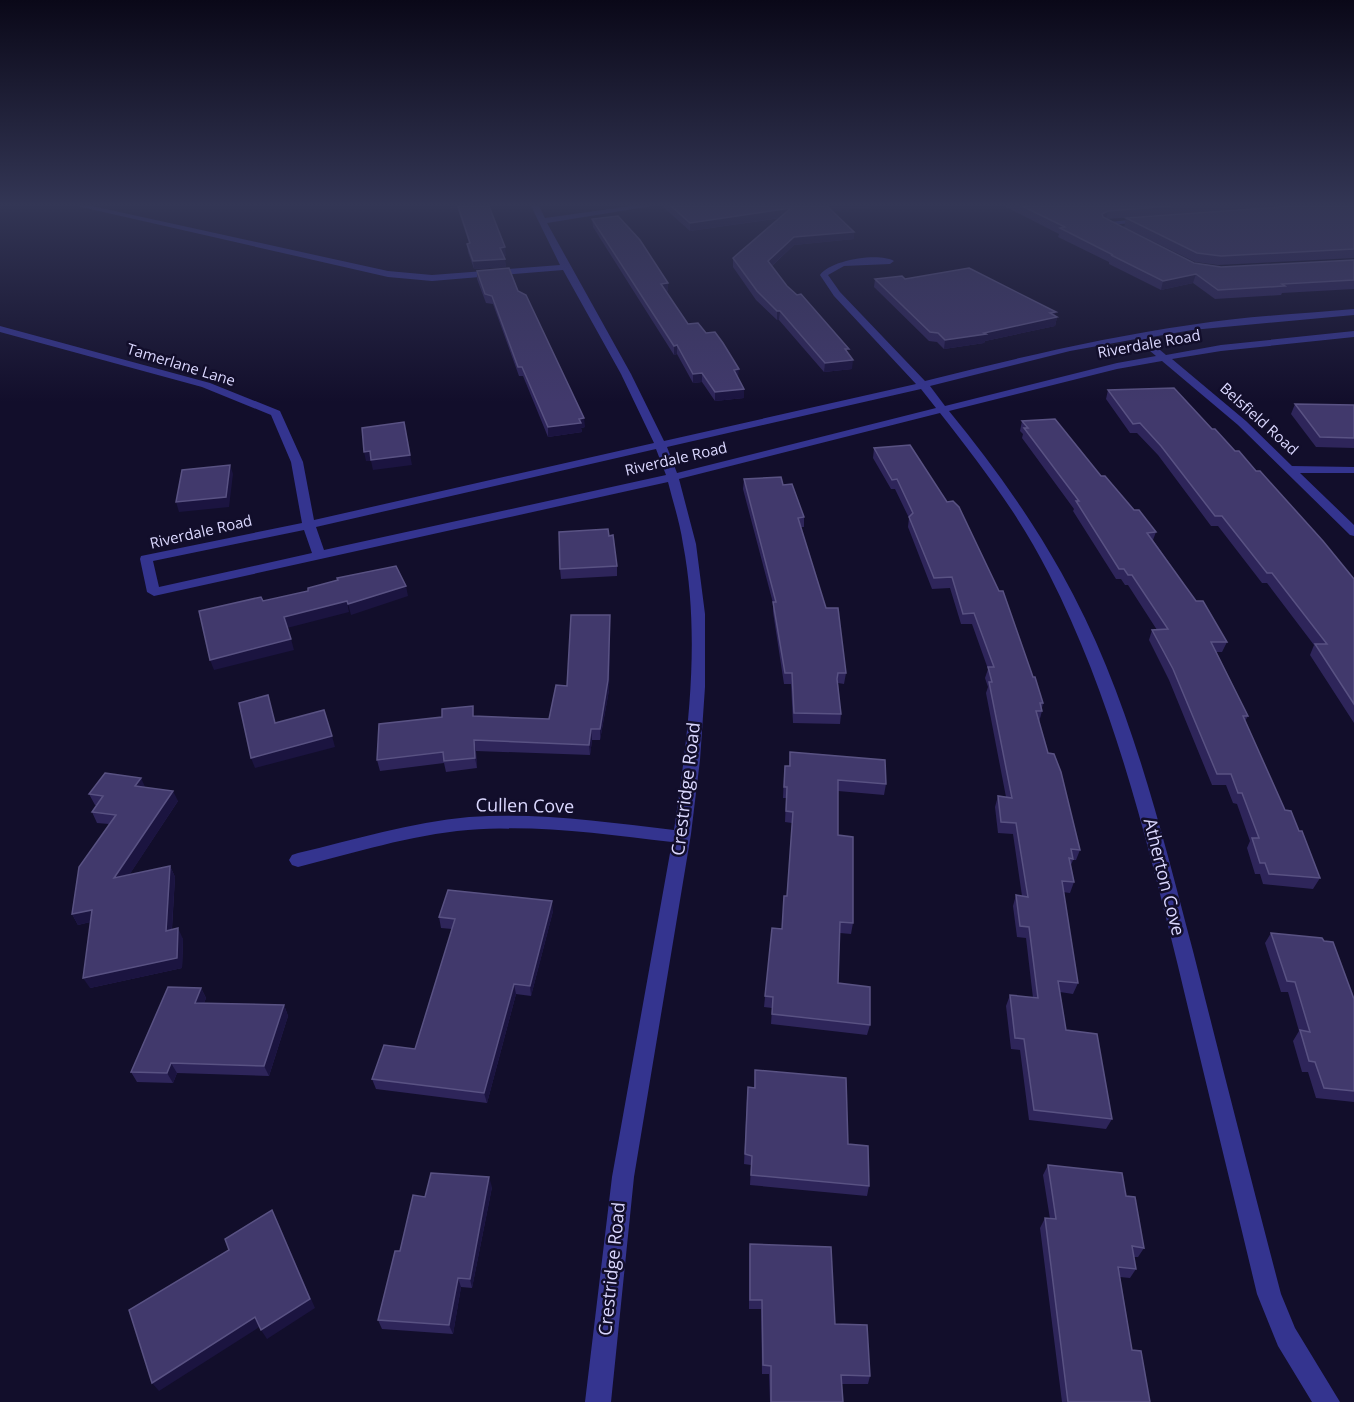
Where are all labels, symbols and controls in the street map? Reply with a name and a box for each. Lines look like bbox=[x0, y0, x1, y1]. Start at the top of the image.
street label: Riverdale Road bbox=[1096, 324, 1202, 362]
street label: Tamerlane Lane bbox=[125, 338, 238, 390]
street label: Belsfield Road bbox=[1216, 378, 1303, 459]
street label: Riverdale Road bbox=[623, 437, 729, 480]
street label: Riverdale Road bbox=[148, 510, 254, 553]
street label: Crestridge Road bbox=[665, 721, 705, 857]
street label: Cullen Cove bbox=[476, 792, 575, 818]
street label: Atherton Cove bbox=[1139, 815, 1191, 938]
street label: Crestridge Road bbox=[592, 1201, 630, 1337]

